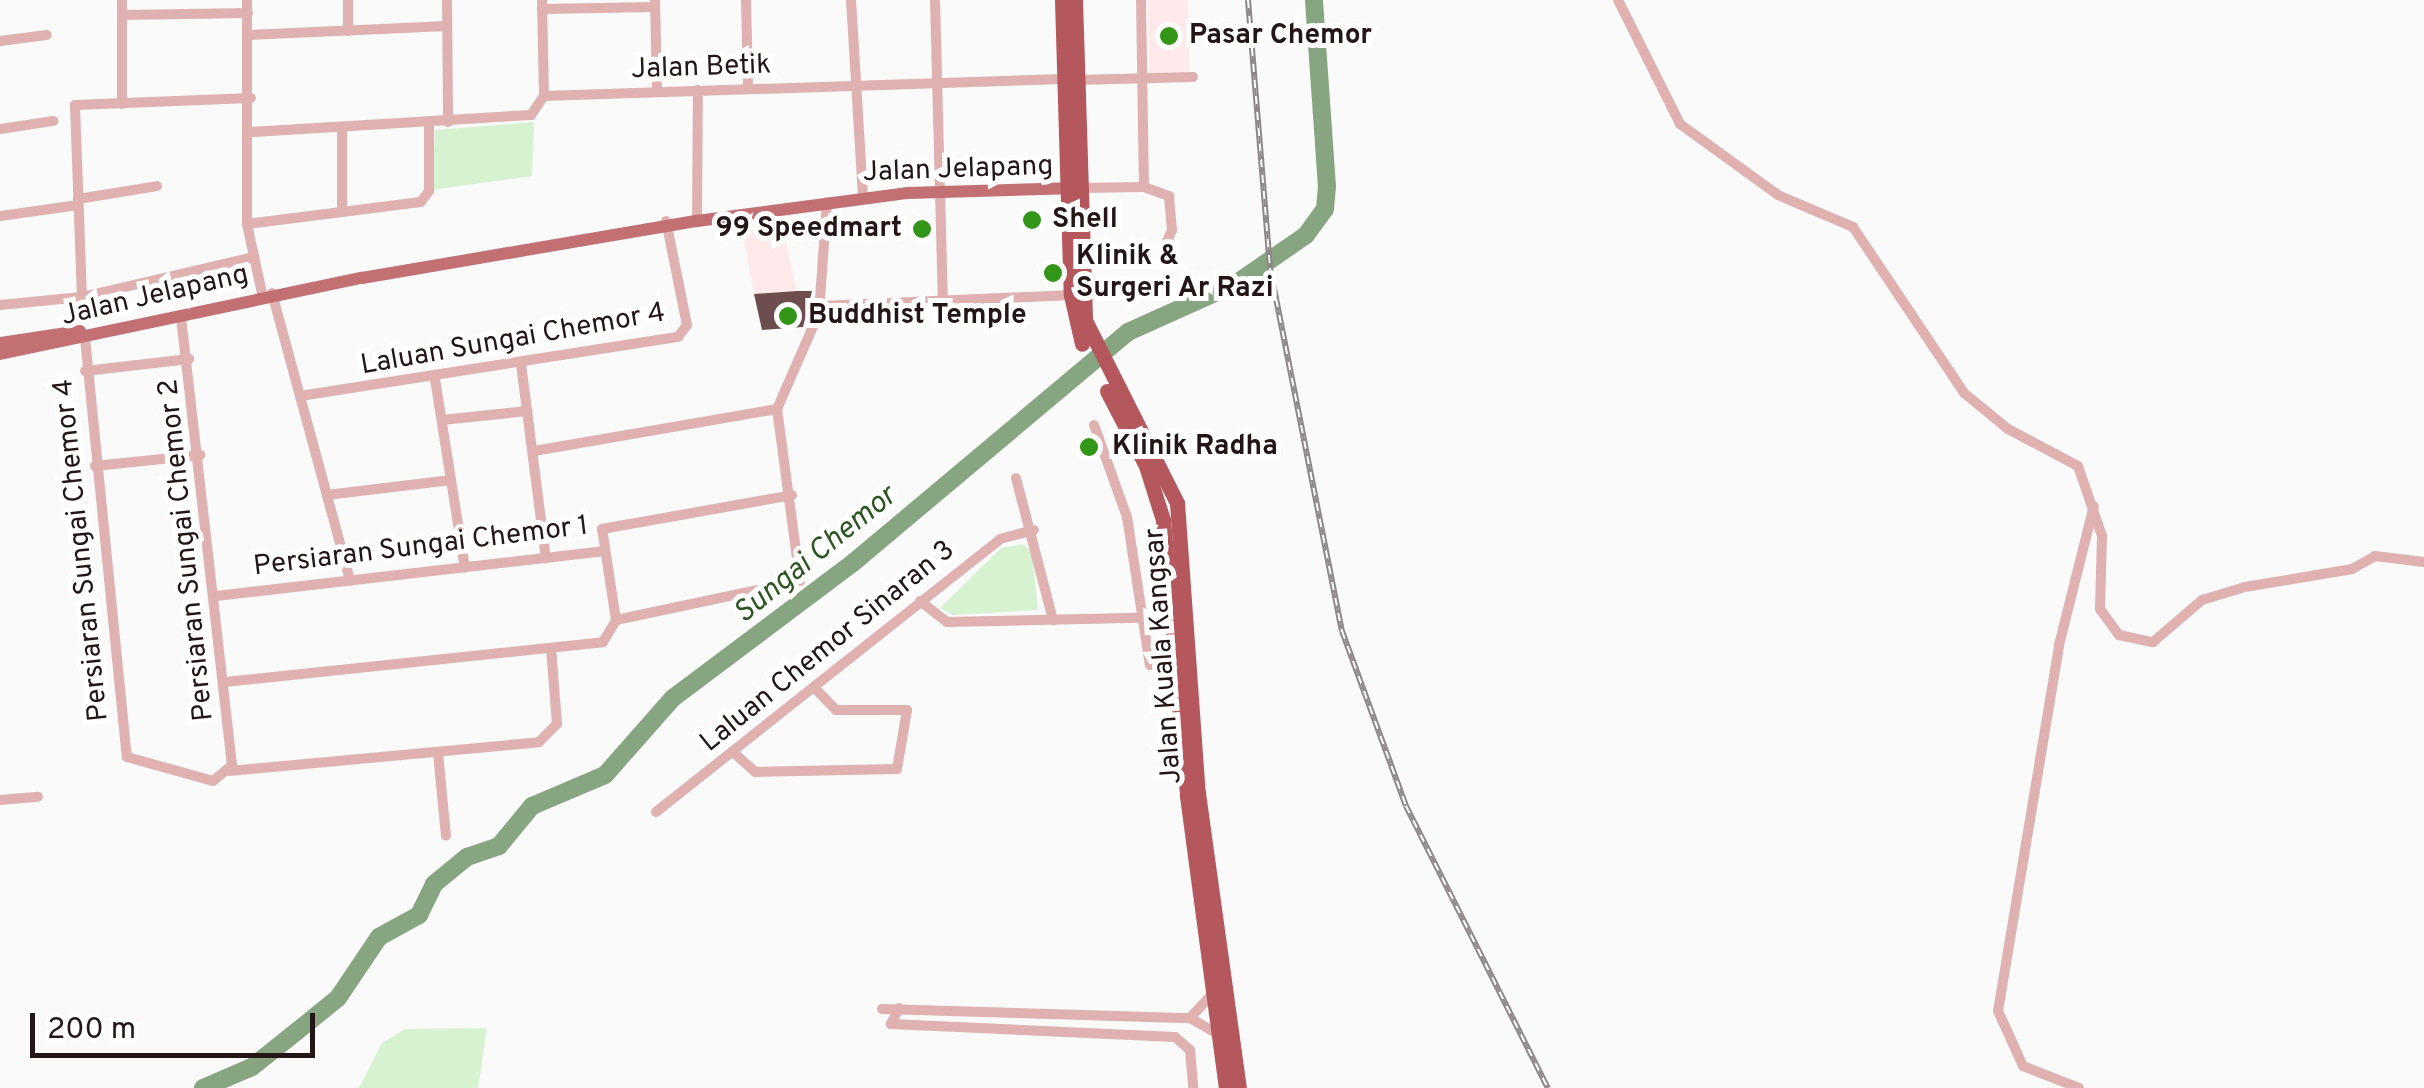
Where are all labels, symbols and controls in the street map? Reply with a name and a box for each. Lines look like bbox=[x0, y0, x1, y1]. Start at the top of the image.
place label: Pasar Chemor bbox=[1189, 19, 1372, 53]
marker: Pasar Chemor bbox=[1158, 25, 1180, 47]
street label: Jalan Betik bbox=[630, 49, 772, 87]
street label: Jalan Jelapang bbox=[862, 150, 1054, 190]
place label: Shell bbox=[1052, 203, 1118, 237]
marker: Shell bbox=[1021, 209, 1043, 231]
place label: 99 Speedmart bbox=[716, 212, 902, 246]
marker: 99 Speedmart bbox=[911, 218, 933, 240]
place label: Klinik & Surgeri Ar Razi bbox=[1076, 240, 1275, 306]
street label: Jalan Jelapang bbox=[58, 258, 252, 334]
marker: Klinik & Surgeri Ar Razi bbox=[1040, 260, 1066, 286]
street label: Laluan Sungai Chemor 4 bbox=[358, 297, 668, 383]
place label: Buddhist Temple bbox=[808, 299, 1027, 333]
marker: Buddhist Temple bbox=[777, 305, 799, 327]
street label: Persiaran Sungai Chemor 4 bbox=[47, 377, 117, 723]
street label: Persiaran Sungai Chemor 2 bbox=[152, 377, 222, 723]
place label: Klinik Radha bbox=[1112, 430, 1278, 464]
marker: Klinik Radha bbox=[1076, 434, 1102, 460]
water label: Sungai Chemor bbox=[728, 480, 904, 632]
street label: Persiaran Sungai Chemor 1 bbox=[252, 510, 590, 584]
street label: Jalan Kuala Kangsar bbox=[1138, 527, 1190, 785]
street label: Laluan Chemor Sinaran 3 bbox=[694, 534, 962, 760]
scale bar bbox=[35, 993, 320, 1055]
text: 200 m bbox=[47, 1012, 136, 1049]

